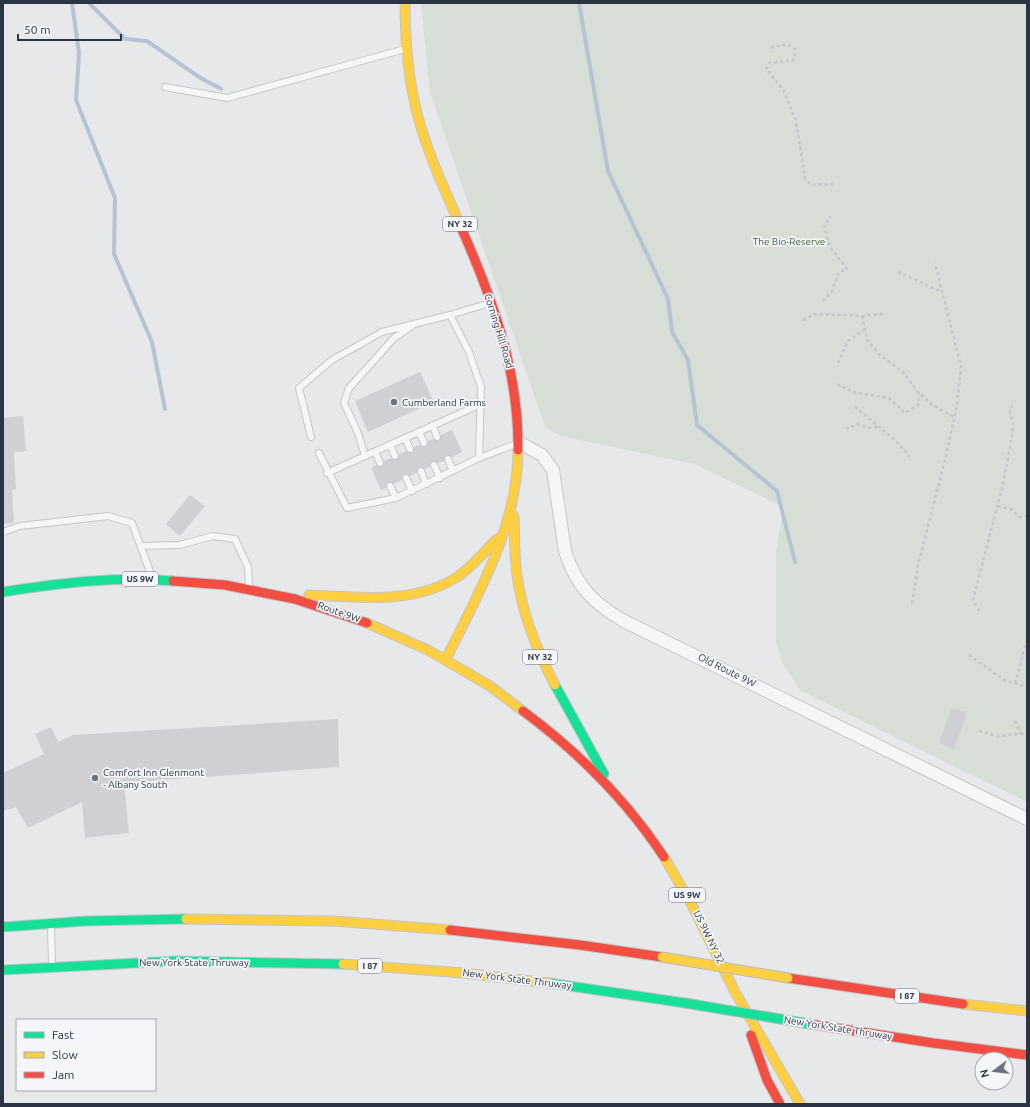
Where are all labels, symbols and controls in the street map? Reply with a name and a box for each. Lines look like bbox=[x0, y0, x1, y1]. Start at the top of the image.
scale bar bbox=[18, 16, 121, 42]
text: 50 m bbox=[24, 23, 51, 36]
road number: NY 32 bbox=[443, 217, 477, 231]
park label: The Bio-Reserve bbox=[753, 236, 825, 247]
street label: Corning Hill Road bbox=[482, 292, 516, 370]
marker: Cumberland Farms bbox=[389, 397, 399, 407]
place label: Cumberland Farms bbox=[402, 397, 486, 408]
road number: US 9W bbox=[122, 572, 158, 586]
street label: Route 9W bbox=[316, 600, 362, 624]
road number: NY 32 bbox=[523, 650, 557, 664]
street label: Old Route 9W bbox=[696, 651, 758, 689]
place label: Comfort Inn Glenmont - Albany South bbox=[103, 767, 204, 790]
marker: Comfort Inn Glenmont - Albany South bbox=[90, 773, 100, 783]
road number: US 9W bbox=[669, 888, 705, 902]
street label: US 9W NY 32 bbox=[691, 909, 727, 965]
street label: New York State Thruway bbox=[139, 957, 249, 968]
road number: I 87 bbox=[358, 959, 382, 973]
street label: New York State Thruway bbox=[462, 967, 572, 991]
road number: I 87 bbox=[895, 989, 919, 1003]
street label: New York State Thruway bbox=[783, 1014, 893, 1042]
legend bbox=[16, 1019, 156, 1091]
text: Fast bbox=[52, 1028, 74, 1041]
text: Slow bbox=[52, 1048, 78, 1061]
north arrow bbox=[974, 1051, 1014, 1091]
text: Jam bbox=[52, 1068, 74, 1081]
text: N bbox=[977, 1068, 991, 1079]

